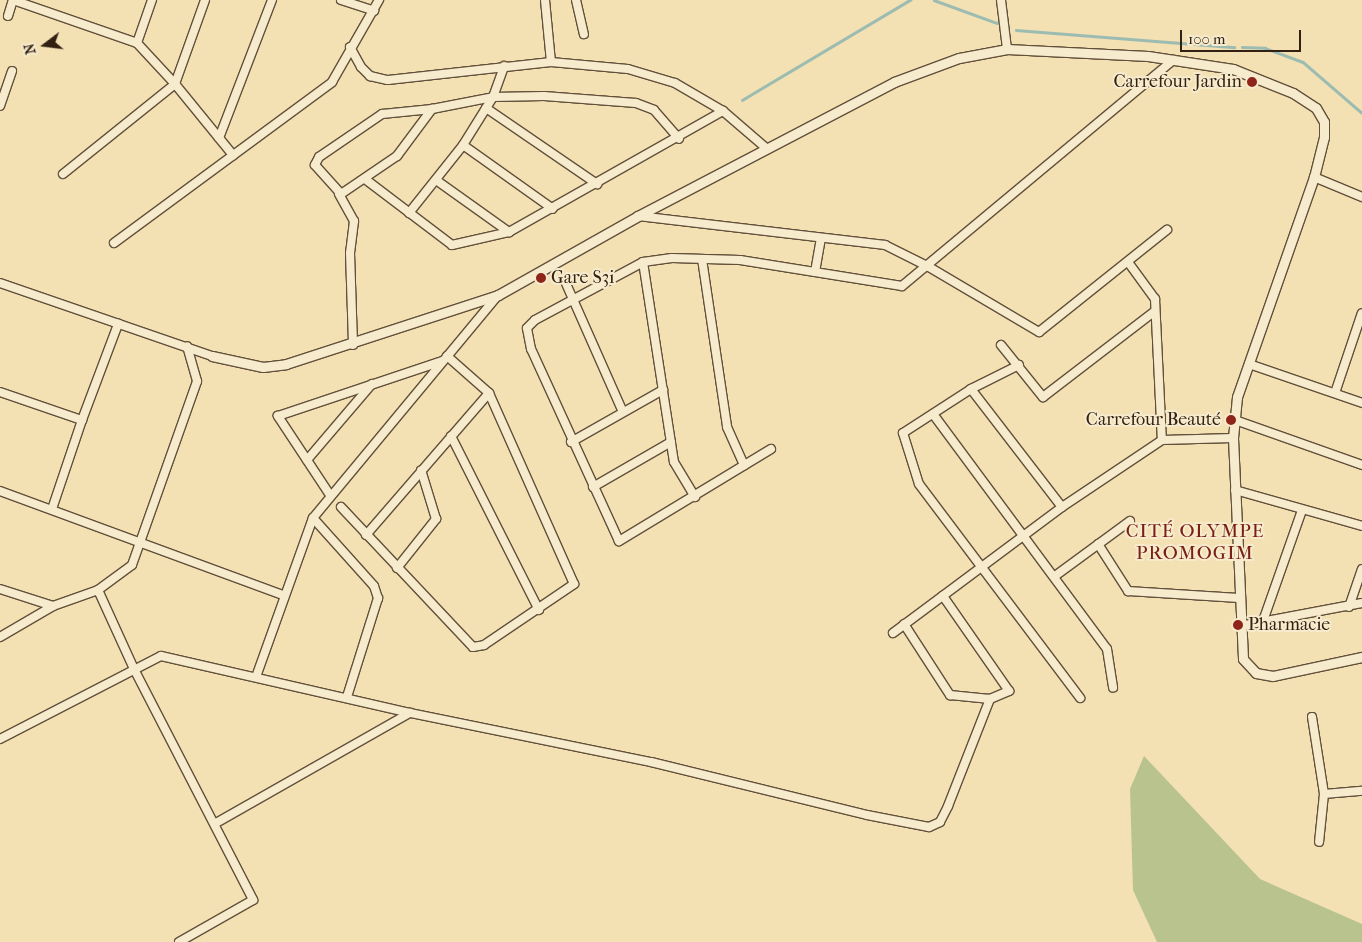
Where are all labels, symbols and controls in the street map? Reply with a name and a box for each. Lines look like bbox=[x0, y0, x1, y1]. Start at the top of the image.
north arrow bbox=[20, 20, 70, 70]
scale bar bbox=[1182, 20, 1303, 52]
text: 100 m bbox=[1188, 30, 1226, 48]
text: N bbox=[20, 42, 40, 56]
place label: Carrefour Jardin bbox=[1113, 71, 1242, 93]
marker: Carrefour Jardin bbox=[1246, 76, 1258, 88]
place label: Gare S3i bbox=[551, 267, 614, 289]
marker: Gare S3i bbox=[535, 272, 547, 284]
place label: Carrefour Beauté bbox=[1086, 409, 1221, 431]
marker: Carrefour Beauté bbox=[1225, 414, 1237, 426]
district label: CITÉ OLYMPE PROMOGIM bbox=[1124, 521, 1266, 565]
place label: Pharmacie bbox=[1248, 614, 1330, 636]
marker: Pharmacie bbox=[1232, 619, 1244, 631]

